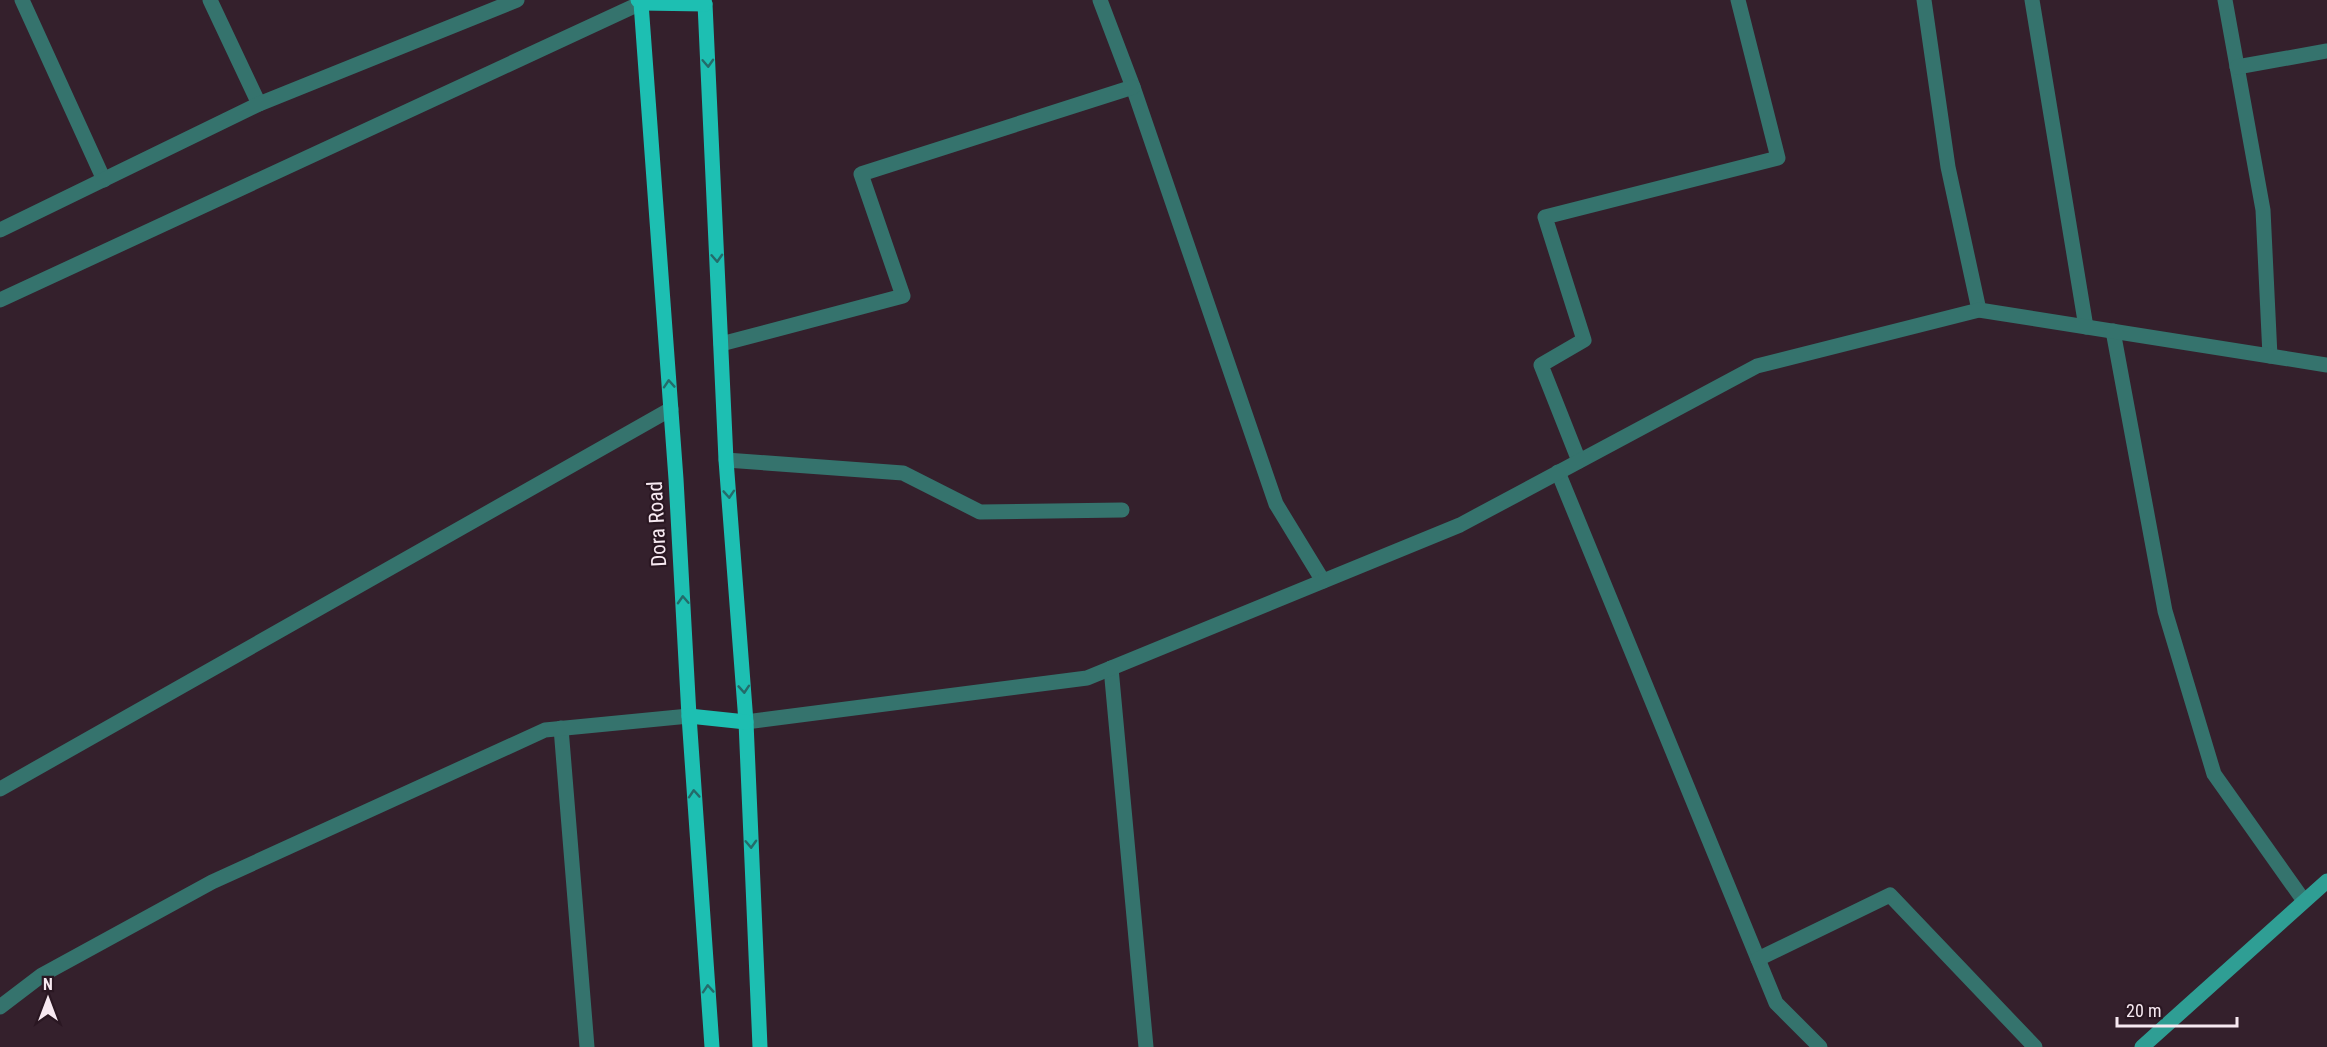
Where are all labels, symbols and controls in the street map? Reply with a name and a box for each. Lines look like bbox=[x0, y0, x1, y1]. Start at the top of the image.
one-way arrow bbox=[702, 58, 715, 67]
one-way arrow bbox=[710, 253, 723, 262]
one-way arrow bbox=[663, 379, 676, 388]
street label: Dora Road bbox=[643, 481, 671, 567]
one-way arrow bbox=[722, 490, 735, 499]
one-way arrow bbox=[676, 595, 689, 604]
one-way arrow bbox=[737, 684, 750, 693]
one-way arrow bbox=[688, 790, 701, 799]
one-way arrow bbox=[745, 839, 758, 848]
north arrow bbox=[18, 969, 78, 1029]
text: N bbox=[43, 975, 53, 994]
one-way arrow bbox=[702, 984, 715, 993]
scale bar bbox=[2117, 990, 2237, 1028]
text: 20 m bbox=[2126, 1000, 2161, 1021]

